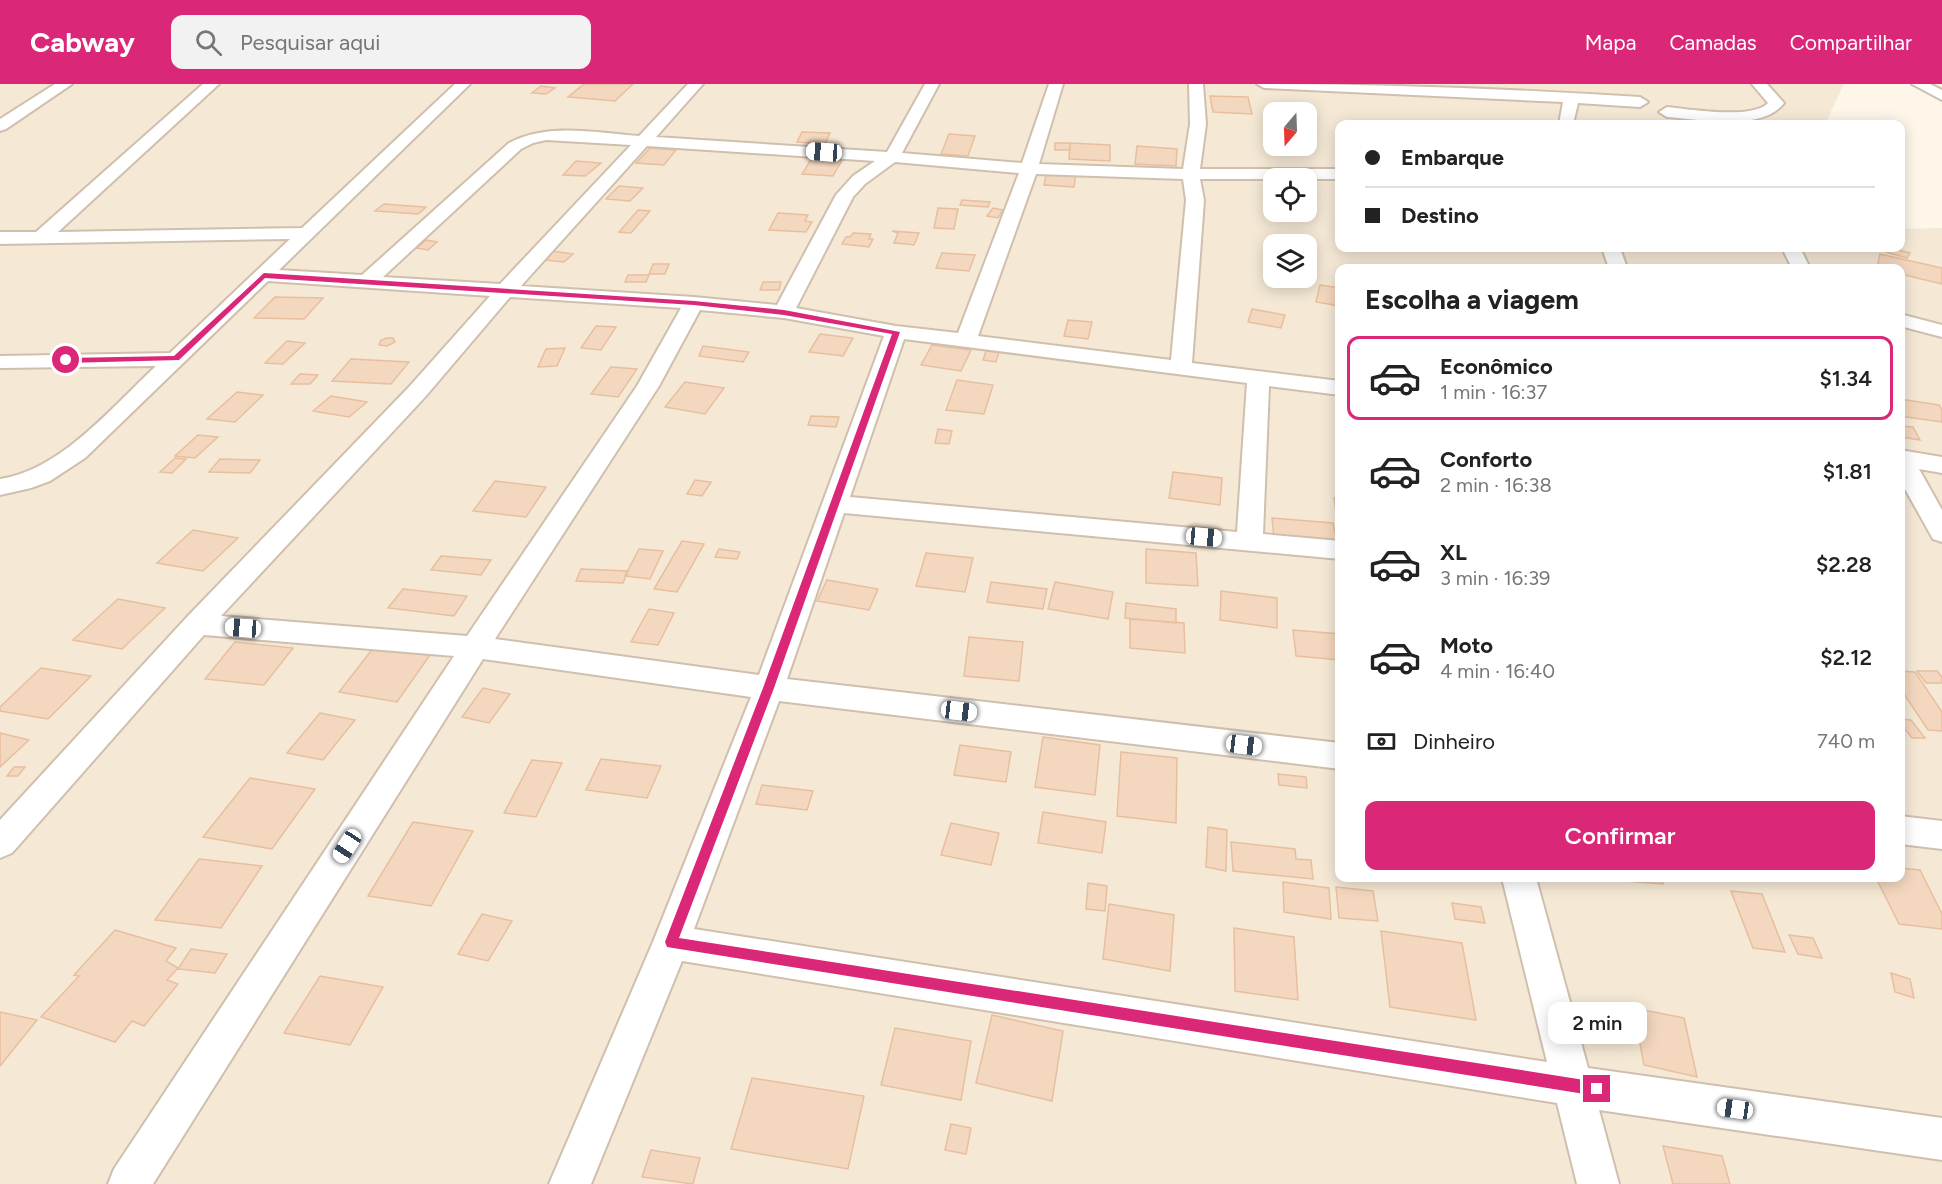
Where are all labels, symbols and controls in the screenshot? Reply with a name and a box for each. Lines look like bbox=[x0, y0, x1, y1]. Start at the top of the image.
search box bbox=[171, 15, 591, 69]
text: Cabway bbox=[30, 25, 135, 59]
icon: search bbox=[192, 26, 225, 59]
text: Pesquisar aqui bbox=[240, 29, 380, 56]
text: Mapa bbox=[1585, 30, 1636, 55]
text: Camadas bbox=[1669, 30, 1757, 55]
text: Compartilhar bbox=[1790, 30, 1912, 55]
north arrow bbox=[1263, 102, 1317, 156]
map controls bbox=[1263, 102, 1317, 288]
car bbox=[805, 142, 843, 162]
text: Embarque bbox=[1401, 144, 1504, 171]
button: locate bbox=[1263, 168, 1317, 222]
text: Destino bbox=[1401, 202, 1479, 229]
button: layers bbox=[1263, 234, 1317, 288]
text: Escolha a viagem bbox=[1365, 283, 1579, 316]
route start bbox=[52, 346, 79, 373]
icon: car bbox=[1368, 351, 1422, 405]
text: Econômico bbox=[1440, 353, 1553, 380]
text: $1.34 bbox=[1819, 365, 1872, 392]
text: 1 min · 16:37 bbox=[1440, 380, 1547, 404]
icon: car bbox=[1368, 444, 1422, 498]
text: Conforto bbox=[1440, 446, 1532, 473]
text: $1.81 bbox=[1823, 458, 1872, 485]
text: 2 min · 16:38 bbox=[1440, 473, 1552, 497]
car bbox=[1185, 526, 1223, 548]
icon: car bbox=[1368, 537, 1422, 591]
text: XL bbox=[1440, 539, 1467, 566]
text: $2.28 bbox=[1816, 551, 1872, 578]
text: 3 min · 16:39 bbox=[1440, 566, 1550, 590]
car bbox=[224, 618, 262, 638]
icon: car bbox=[1368, 630, 1422, 684]
text: Moto bbox=[1440, 632, 1493, 659]
text: $2.12 bbox=[1820, 644, 1872, 671]
text: 4 min · 16:40 bbox=[1440, 659, 1555, 683]
car bbox=[940, 700, 978, 722]
icon: cash bbox=[1365, 725, 1398, 758]
text: Dinheiro bbox=[1413, 728, 1495, 755]
text: 740 m bbox=[1817, 729, 1875, 753]
car bbox=[1225, 734, 1263, 756]
button: Confirmar bbox=[1365, 801, 1875, 870]
car bbox=[330, 826, 364, 866]
callout: 2 min bbox=[1548, 1002, 1646, 1044]
text: 2 min bbox=[1573, 1011, 1622, 1035]
route end bbox=[1583, 1075, 1610, 1102]
car bbox=[1716, 1098, 1754, 1120]

